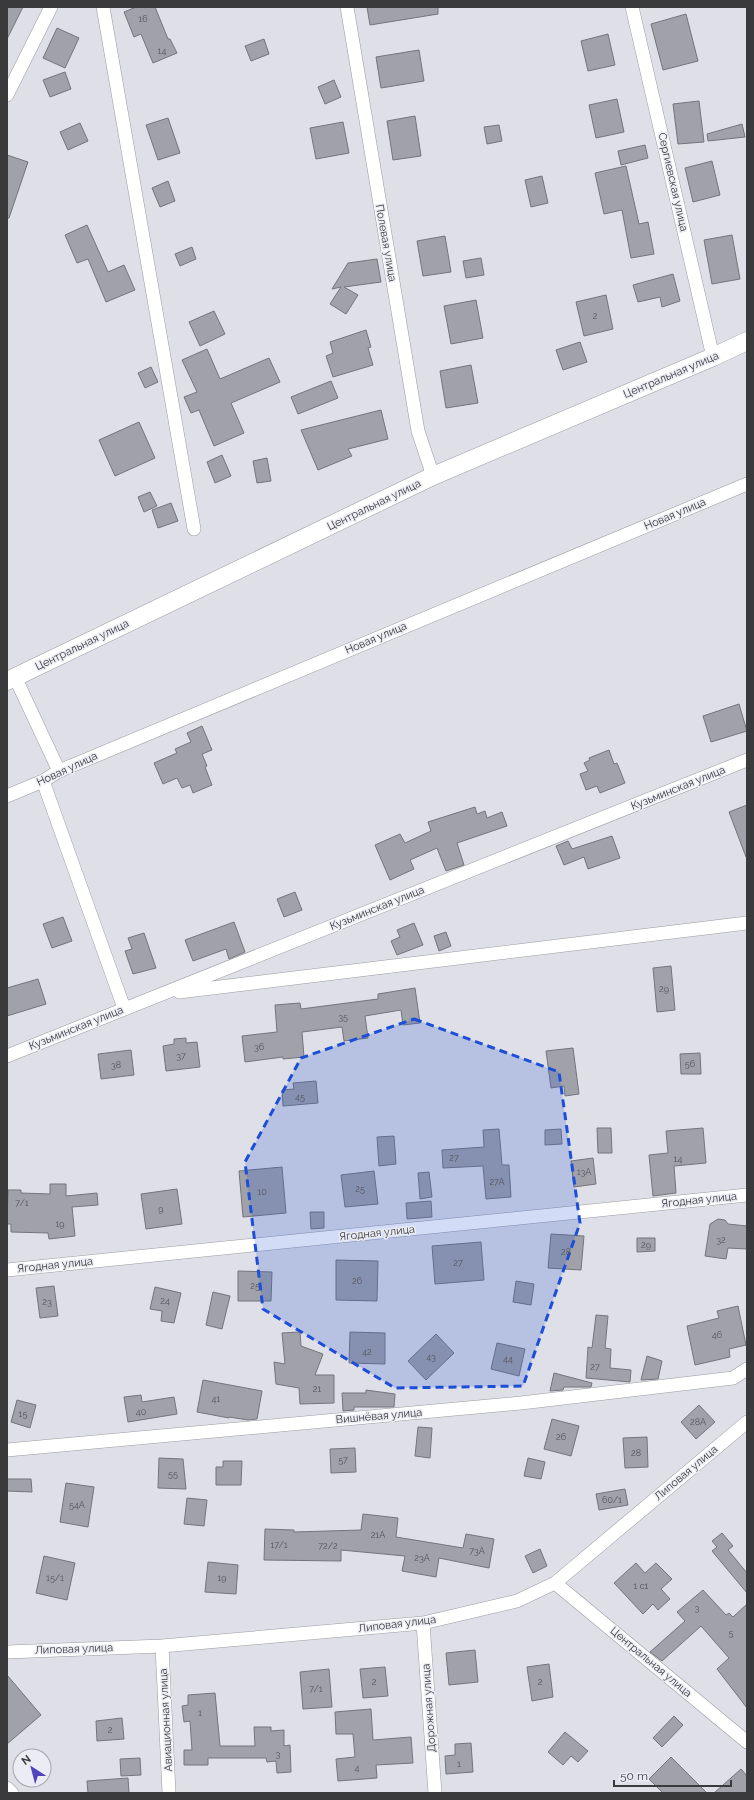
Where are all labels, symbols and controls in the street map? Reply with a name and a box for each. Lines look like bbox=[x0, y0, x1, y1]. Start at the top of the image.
house number: 16 bbox=[138, 14, 148, 24]
house number: 14 bbox=[158, 46, 166, 56]
street label: Сергиевская улица bbox=[655, 131, 691, 233]
street label: Полевая улица bbox=[373, 203, 399, 283]
house number: 2 bbox=[593, 311, 598, 321]
street label: Центральная улица bbox=[621, 349, 721, 401]
street label: Центральная улица bbox=[325, 477, 423, 533]
street label: Новая улица bbox=[642, 495, 708, 533]
street label: Центральная улица bbox=[33, 617, 131, 673]
street label: Новая улица bbox=[343, 619, 409, 657]
street label: Новая улица bbox=[34, 749, 100, 789]
street label: Кузьминская улица bbox=[629, 763, 727, 813]
street label: Кузьминская улица bbox=[328, 883, 426, 933]
house number: 29 bbox=[659, 984, 669, 994]
street label: Кузьминская улица bbox=[27, 1003, 125, 1053]
house number: 35 bbox=[338, 1012, 348, 1022]
house number: 36 bbox=[254, 1042, 265, 1052]
house number: 37 bbox=[176, 1051, 186, 1061]
house number: 56 bbox=[685, 1059, 696, 1069]
house number: 38 bbox=[111, 1060, 121, 1070]
house number: 45 bbox=[295, 1092, 305, 1102]
house number: 27 bbox=[449, 1153, 459, 1163]
house number: 14 bbox=[674, 1154, 682, 1164]
house number: 13А bbox=[577, 1167, 591, 1177]
house number: 27А bbox=[489, 1177, 505, 1187]
house number: 25 bbox=[355, 1184, 365, 1194]
house number: 10 bbox=[257, 1187, 267, 1197]
street label: Ягодная улица bbox=[660, 1190, 738, 1210]
house number: 7/1 bbox=[15, 1198, 29, 1208]
house number: 9 bbox=[158, 1204, 164, 1214]
house number: 19 bbox=[55, 1219, 65, 1229]
street label: Ягодная улица bbox=[338, 1223, 416, 1243]
house number: 32 bbox=[716, 1235, 726, 1245]
house number: 29 bbox=[641, 1240, 651, 1250]
house number: 28 bbox=[561, 1247, 571, 1257]
street label: Ягодная улица bbox=[16, 1255, 94, 1275]
house number: 27 bbox=[453, 1258, 463, 1268]
house number: 26 bbox=[352, 1276, 363, 1286]
house number: 25 bbox=[250, 1281, 260, 1291]
house number: 24 bbox=[160, 1296, 170, 1306]
house number: 23 bbox=[42, 1297, 52, 1307]
house number: 46 bbox=[712, 1330, 723, 1340]
house number: 42 bbox=[362, 1347, 372, 1357]
house number: 43 bbox=[426, 1352, 436, 1362]
house number: 44 bbox=[503, 1354, 513, 1364]
house number: 27 bbox=[590, 1362, 600, 1372]
house number: 21 bbox=[313, 1384, 321, 1394]
house number: 41 bbox=[212, 1394, 221, 1404]
street label: Вишнёвая улица bbox=[335, 1406, 423, 1426]
house number: 40 bbox=[136, 1407, 147, 1417]
house number: 15 bbox=[19, 1409, 27, 1419]
house number: 28А bbox=[690, 1417, 706, 1427]
house number: 26 bbox=[556, 1432, 567, 1442]
street label: Липовая улица bbox=[652, 1443, 720, 1503]
house number: 28 bbox=[631, 1448, 641, 1458]
house number: 57 bbox=[338, 1455, 348, 1465]
house number: 55 bbox=[168, 1469, 178, 1479]
house number: 60/1 bbox=[602, 1495, 622, 1505]
house number: 54А bbox=[69, 1500, 85, 1510]
house number: 21А bbox=[371, 1530, 385, 1540]
house number: 17/1 bbox=[270, 1540, 288, 1550]
house number: 72/2 bbox=[318, 1541, 338, 1551]
house number: 73А bbox=[469, 1546, 485, 1556]
house number: 23А bbox=[414, 1553, 430, 1563]
house number: 15/1 bbox=[46, 1573, 64, 1583]
house number: 19 bbox=[217, 1573, 227, 1583]
house number: 1 с1 bbox=[634, 1581, 649, 1591]
house number: 3 bbox=[695, 1603, 700, 1613]
street label: Липовая улица bbox=[357, 1613, 437, 1635]
street label: Центральная улица bbox=[608, 1624, 694, 1700]
house number: 5 bbox=[729, 1628, 734, 1638]
street label: Липовая улица bbox=[35, 1641, 113, 1657]
street label: Дорожная улица bbox=[419, 1663, 439, 1753]
street label: Авиационная улица bbox=[157, 1668, 175, 1772]
house number: 2 bbox=[372, 1677, 377, 1687]
house number: 2 bbox=[538, 1677, 543, 1687]
house number: 7/1 bbox=[309, 1684, 323, 1694]
house number: 1 bbox=[198, 1708, 202, 1718]
house number: 2 bbox=[108, 1725, 113, 1735]
north arrow bbox=[12, 1748, 52, 1788]
house number: 3 bbox=[276, 1749, 281, 1759]
text: N bbox=[19, 1753, 34, 1768]
house number: 1 bbox=[457, 1759, 461, 1769]
scale bar bbox=[614, 1762, 731, 1788]
house number: 4 bbox=[355, 1763, 360, 1773]
text: 50 m bbox=[620, 1769, 648, 1783]

